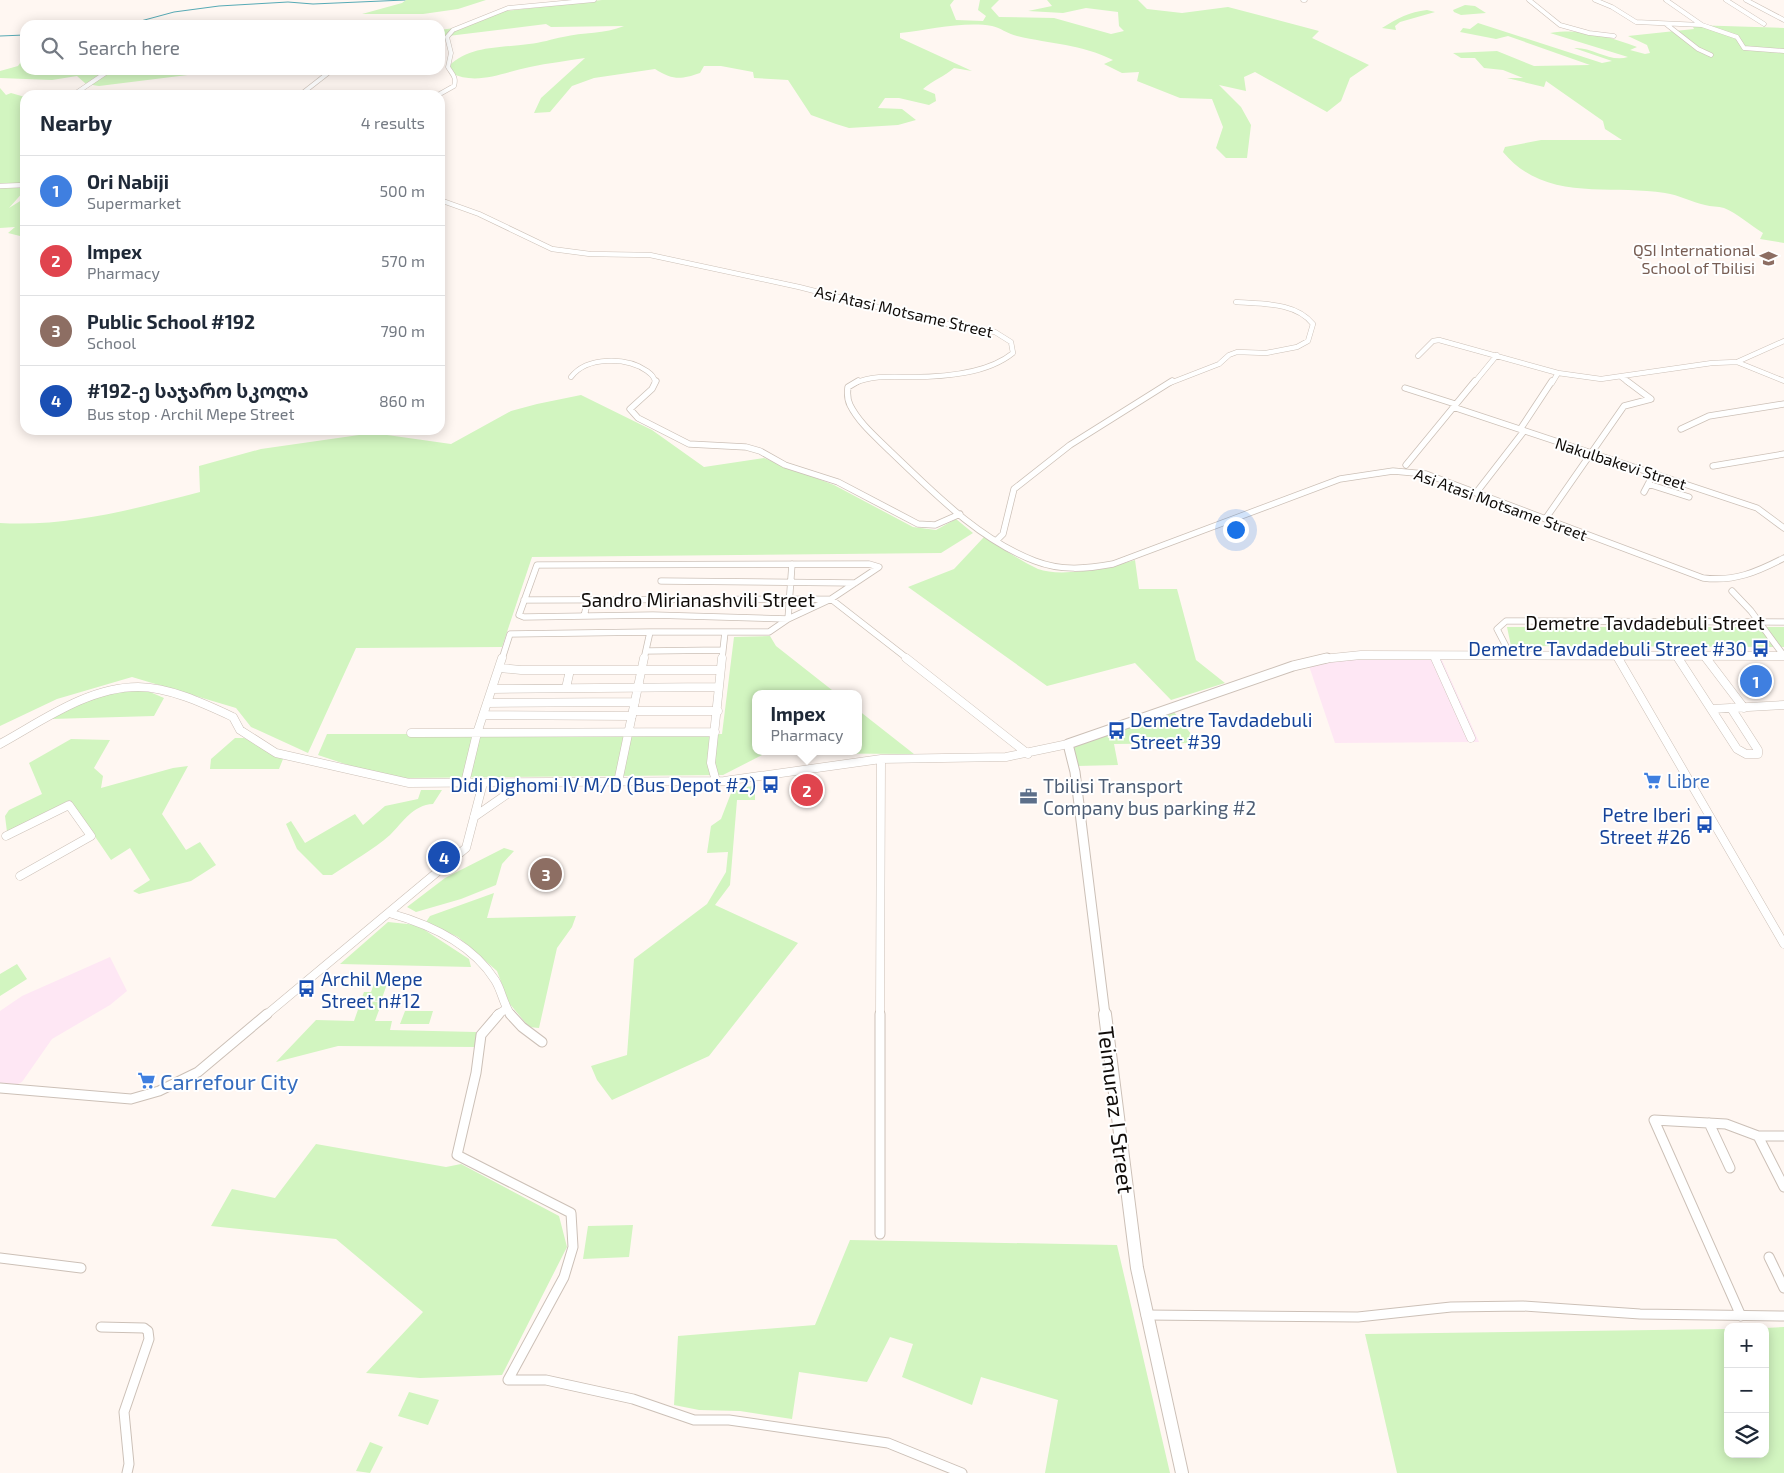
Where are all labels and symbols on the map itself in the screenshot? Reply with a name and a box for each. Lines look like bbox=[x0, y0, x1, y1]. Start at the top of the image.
place label: QSI International School of Tbilisi bbox=[1633, 240, 1755, 277]
school or university icon: QSI International School of Tbilisi bbox=[1759, 248, 1779, 268]
street label: Asi Atasi Motsame Street bbox=[813, 281, 995, 341]
street label: Nakulbakevi Street bbox=[1553, 433, 1689, 493]
street label: Asi Atasi Motsame Street bbox=[1412, 464, 1590, 544]
your location bbox=[1223, 517, 1249, 543]
street label: Sandro Mirianashvili Street bbox=[581, 588, 815, 611]
street label: Demetre Tavdadebuli Street bbox=[1525, 611, 1765, 634]
place label: Demetre Tavdadebuli Street #30 bbox=[1468, 637, 1747, 660]
bus stop icon: Demetre Tavdadebuli Street #30 bbox=[1751, 638, 1771, 658]
pin: 1 bbox=[1740, 662, 1772, 700]
place label: Demetre Tavdadebuli Street #39 bbox=[1130, 708, 1312, 753]
bus stop icon: Demetre Tavdadebuli Street #39 bbox=[1106, 720, 1126, 740]
place label: Libre bbox=[1667, 769, 1710, 792]
supermarket icon: Libre bbox=[1643, 770, 1663, 790]
pin: 2 bbox=[791, 771, 823, 809]
place label: Didi Dighomi IV M/D (Bus Depot #2) bbox=[450, 773, 756, 796]
bus stop icon: Didi Dighomi IV M/D (Bus Depot #2) bbox=[760, 774, 780, 794]
place label: Tbilisi Transport Company bus parking #2 bbox=[1043, 774, 1256, 819]
office icon: Tbilisi Transport Company bus parking #2 bbox=[1019, 786, 1039, 806]
place label: Petre Iberi Street #26 bbox=[1599, 803, 1691, 848]
bus stop icon: Petre Iberi Street #26 bbox=[1695, 815, 1715, 835]
pin: 4 bbox=[428, 838, 460, 876]
pin: 3 bbox=[530, 855, 562, 893]
place label: Archil Mepe Street n#12 bbox=[321, 967, 423, 1012]
bus stop icon: Archil Mepe Street n#12 bbox=[297, 979, 317, 999]
street label: Teimuraz I Street bbox=[1094, 1025, 1140, 1195]
place label: Carrefour City bbox=[160, 1068, 299, 1094]
supermarket icon: Carrefour City bbox=[136, 1071, 156, 1091]

